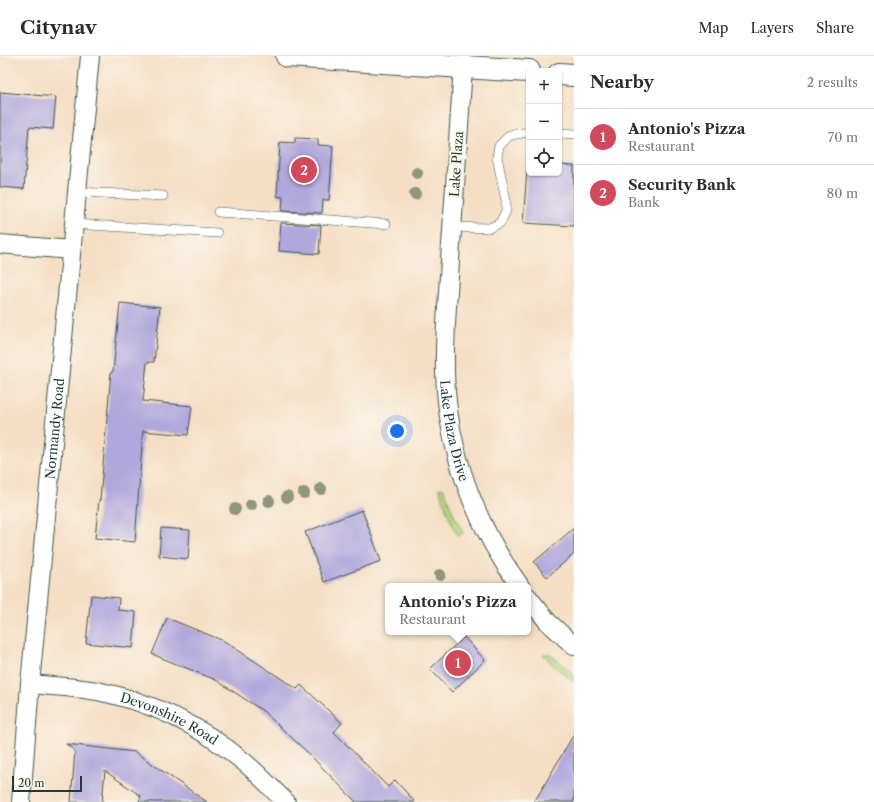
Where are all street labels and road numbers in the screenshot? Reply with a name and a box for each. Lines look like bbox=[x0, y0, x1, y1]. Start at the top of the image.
street label: Lake Plaza bbox=[446, 130, 466, 197]
street label: Normandy Road bbox=[42, 377, 67, 480]
street label: Lake Plaza Drive bbox=[437, 379, 472, 483]
street label: Devonshire Road bbox=[119, 689, 221, 748]

